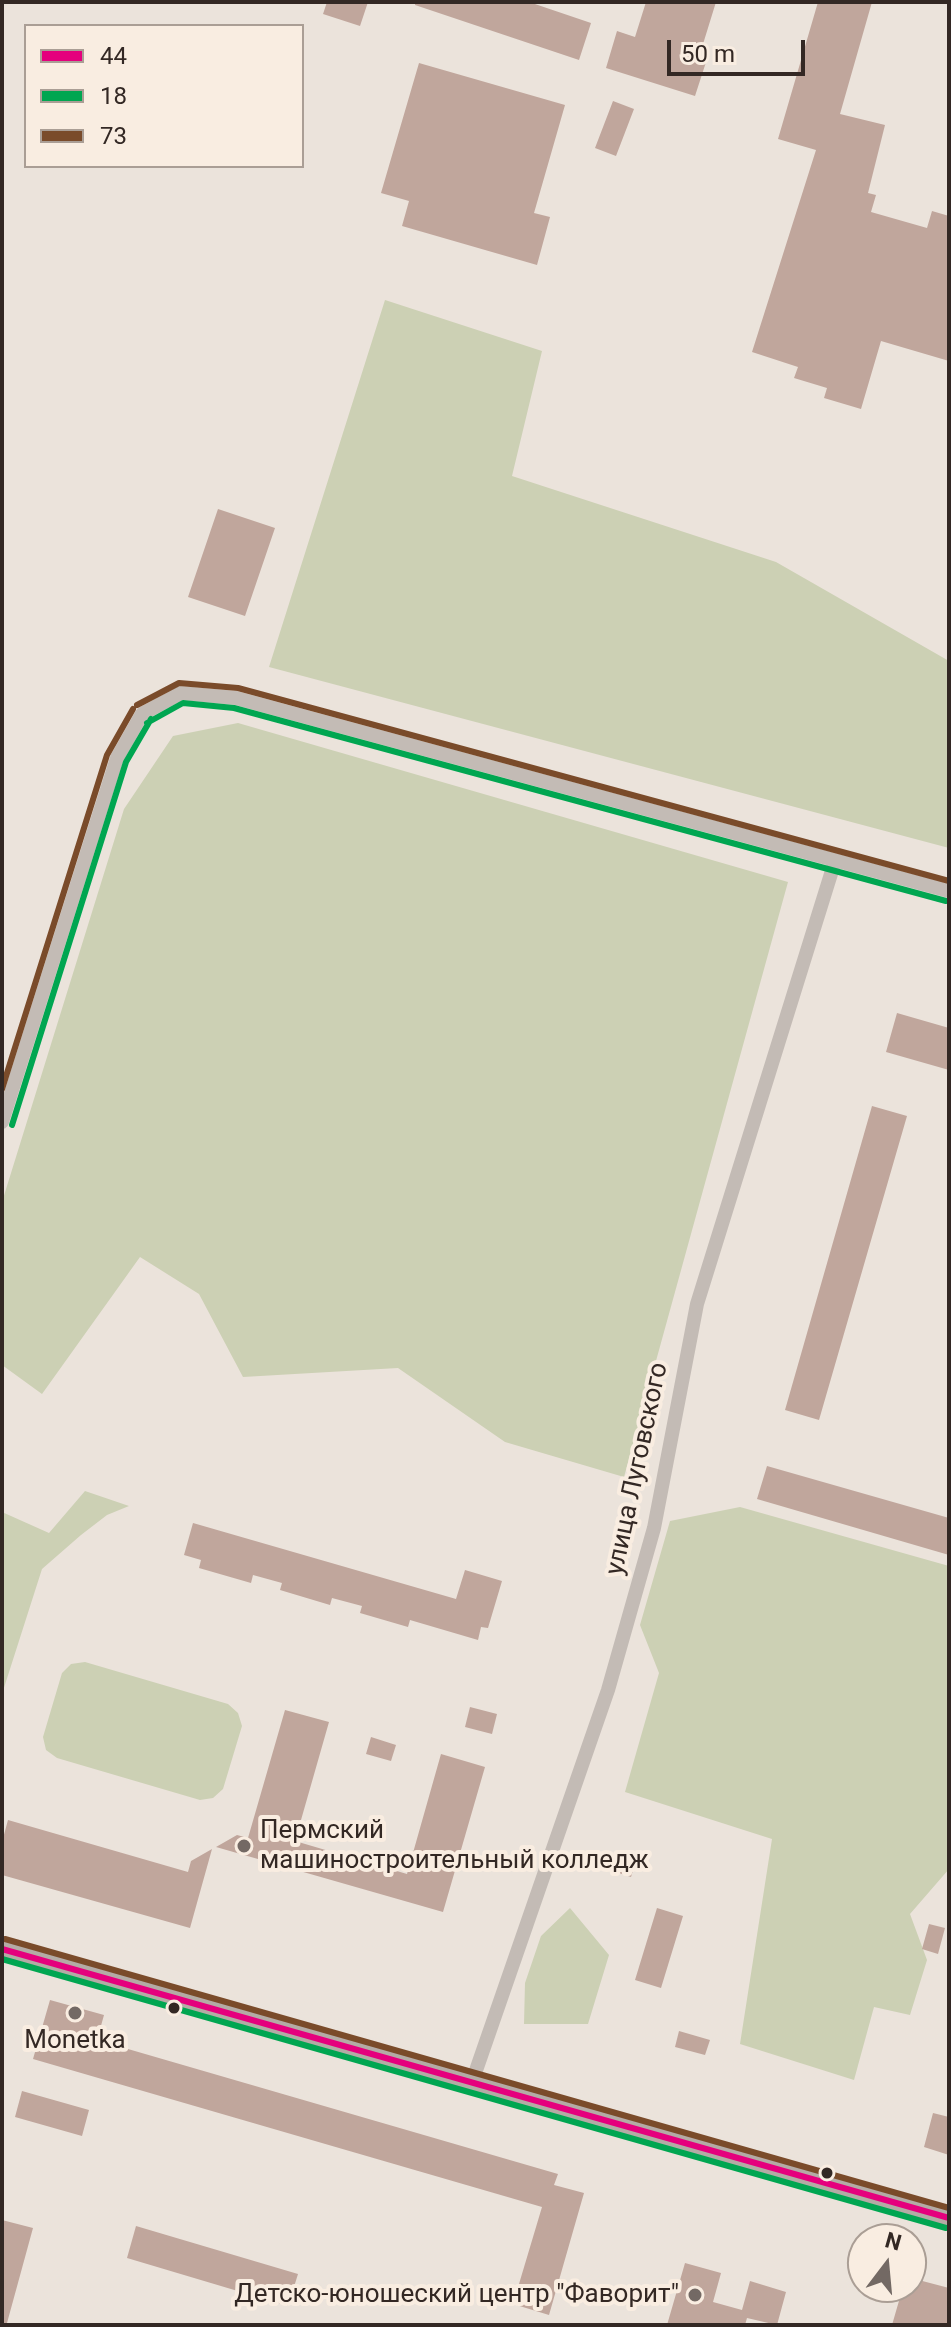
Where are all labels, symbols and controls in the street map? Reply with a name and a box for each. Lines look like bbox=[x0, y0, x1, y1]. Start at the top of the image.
legend bbox=[24, 24, 304, 168]
scale bar bbox=[671, 24, 809, 74]
text: 50 m bbox=[681, 40, 735, 68]
text: 44 bbox=[100, 42, 127, 70]
text: 18 bbox=[100, 82, 127, 110]
text: 73 bbox=[100, 122, 127, 150]
street label: улица Луговского bbox=[600, 1360, 676, 1578]
place label: Пермский машиностроительный колледж bbox=[260, 1815, 649, 1876]
marker: Пермский машиностроительный колледж bbox=[235, 1837, 253, 1855]
unlabelled marker bbox=[166, 2000, 182, 2016]
marker: Monetka bbox=[66, 2004, 84, 2022]
place label: Monetka bbox=[24, 2025, 126, 2057]
unlabelled marker bbox=[819, 2165, 835, 2181]
north arrow bbox=[847, 2223, 927, 2303]
text: N bbox=[882, 2227, 904, 2256]
place label: Детско-юношеский центр "Фаворит" bbox=[234, 2279, 679, 2311]
marker: Детско-юношеский центр "Фаворит" bbox=[686, 2286, 704, 2304]

